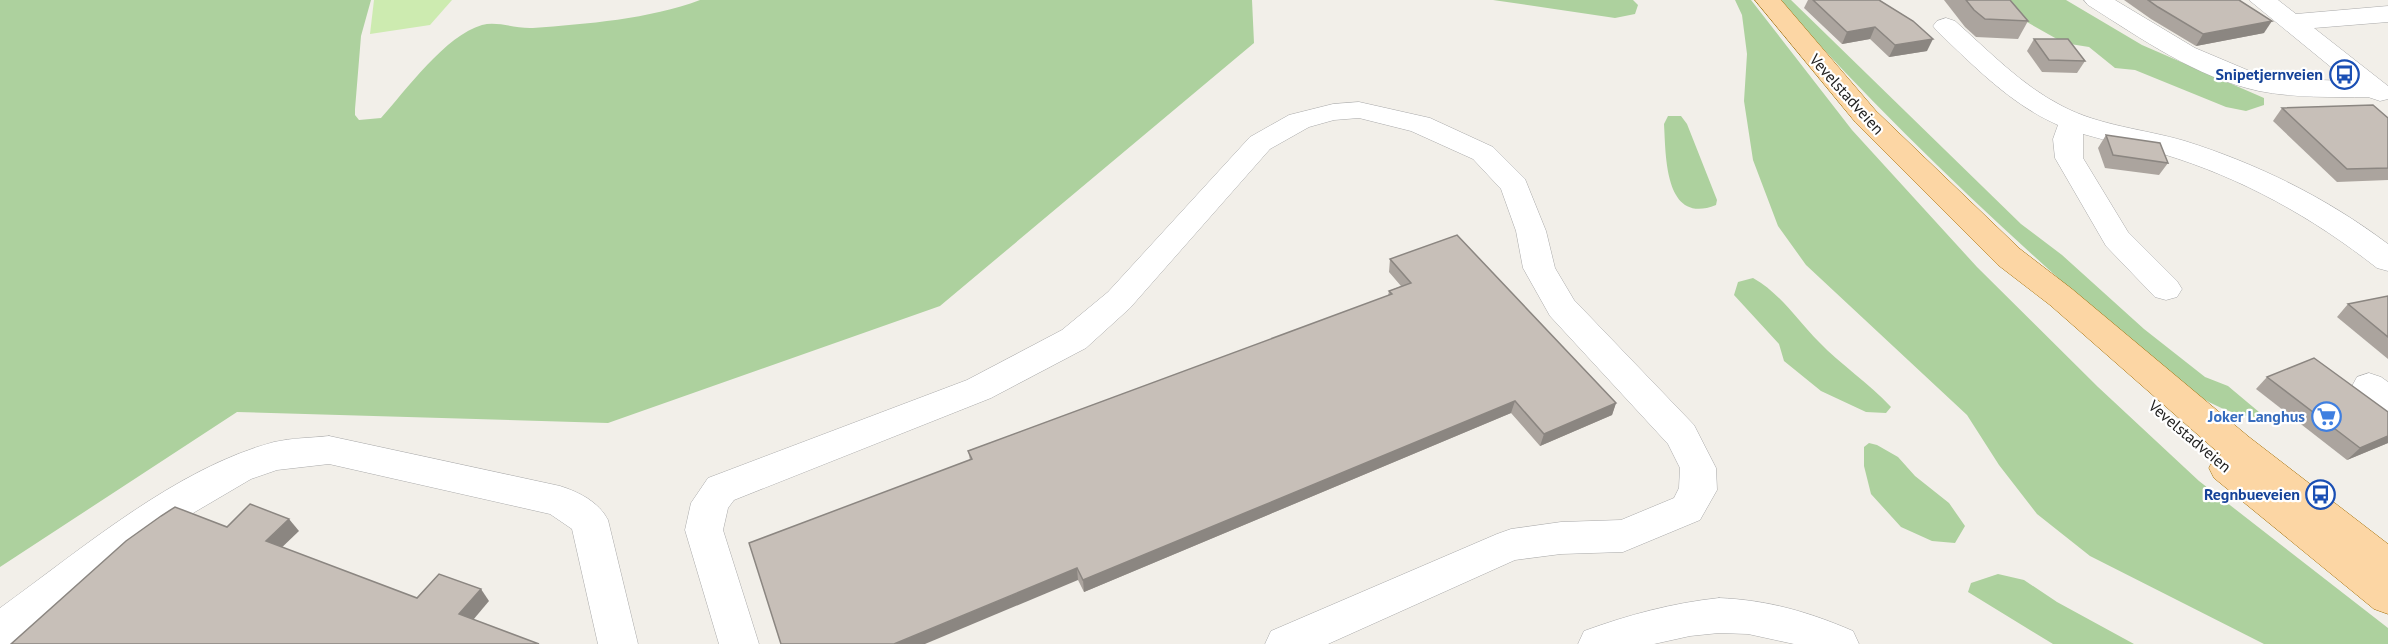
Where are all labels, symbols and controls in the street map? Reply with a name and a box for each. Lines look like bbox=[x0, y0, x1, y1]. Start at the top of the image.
street label: Vevelstadveien bbox=[1805, 49, 1888, 139]
bus stop icon: Snipetjernveien bbox=[2328, 58, 2360, 90]
place label: Snipetjernveien bbox=[2216, 64, 2323, 84]
street label: Vevelstadveien bbox=[2144, 395, 2235, 476]
supermarket icon: Joker Langhus bbox=[2310, 400, 2342, 432]
place label: Joker Langhus bbox=[2207, 406, 2305, 426]
bus stop icon: Regnbueveien bbox=[2305, 478, 2337, 510]
place label: Regnbueveien bbox=[2204, 484, 2300, 504]

